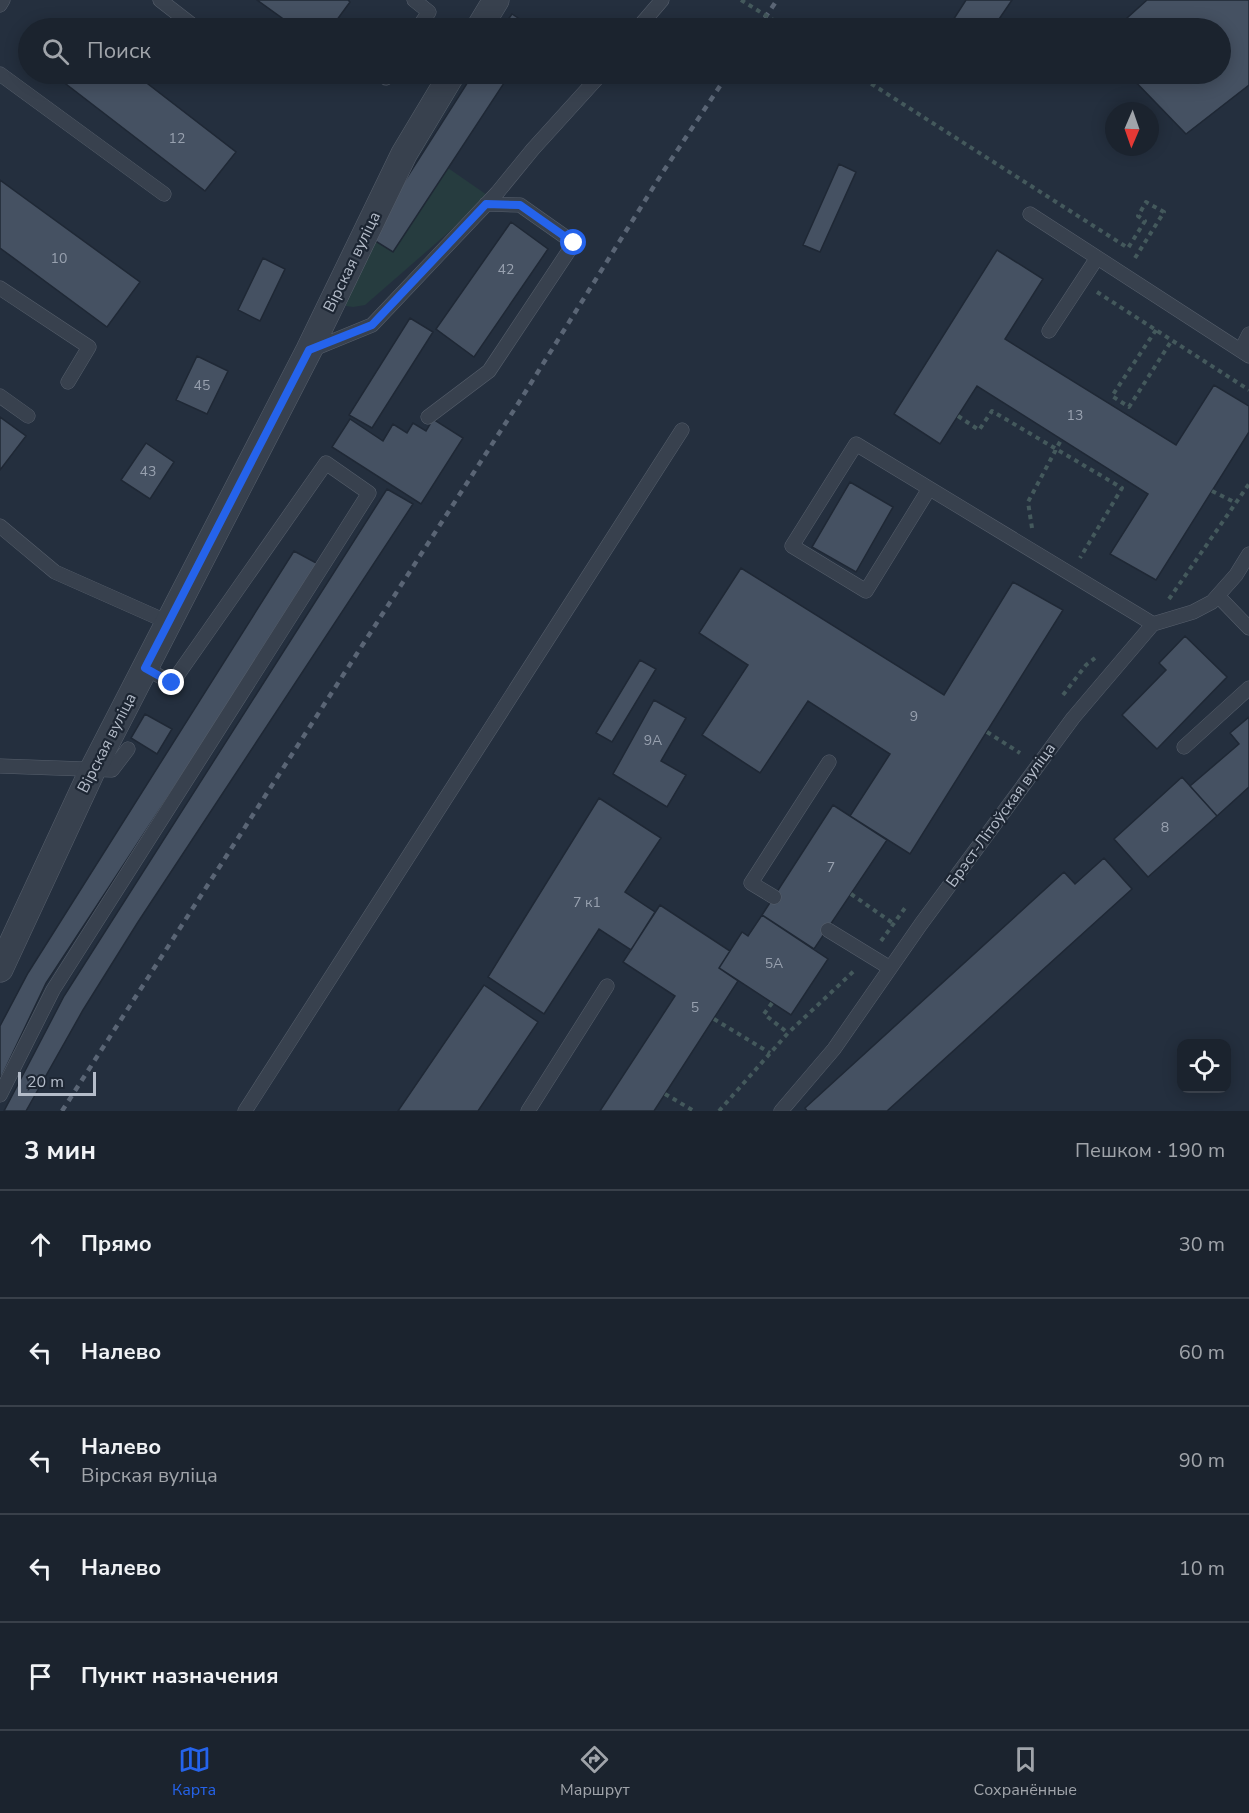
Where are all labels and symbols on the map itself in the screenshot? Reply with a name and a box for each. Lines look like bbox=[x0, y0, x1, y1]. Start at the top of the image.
north arrow bbox=[1105, 102, 1159, 156]
house number: 12 bbox=[169, 129, 185, 148]
street label: Вірская вуліца bbox=[318, 208, 386, 316]
route start bbox=[560, 229, 586, 255]
house number: 10 bbox=[51, 249, 67, 268]
house number: 42 bbox=[498, 260, 514, 279]
house number: 45 bbox=[194, 376, 210, 395]
house number: 13 bbox=[1067, 406, 1083, 425]
house number: 43 bbox=[140, 462, 156, 481]
route end bbox=[158, 669, 184, 695]
street label: Вірская вуліца bbox=[72, 689, 142, 797]
house number: 9 bbox=[910, 707, 918, 726]
house number: 9А bbox=[644, 731, 662, 750]
street label: Брэст-Літоўская вуліца bbox=[941, 738, 1061, 892]
house number: 8 bbox=[1161, 818, 1169, 837]
house number: 7 bbox=[827, 858, 835, 877]
house number: 7 к1 bbox=[573, 893, 601, 912]
house number: 5А bbox=[765, 954, 783, 973]
house number: 5 bbox=[691, 998, 699, 1017]
scale bar bbox=[18, 1069, 96, 1096]

